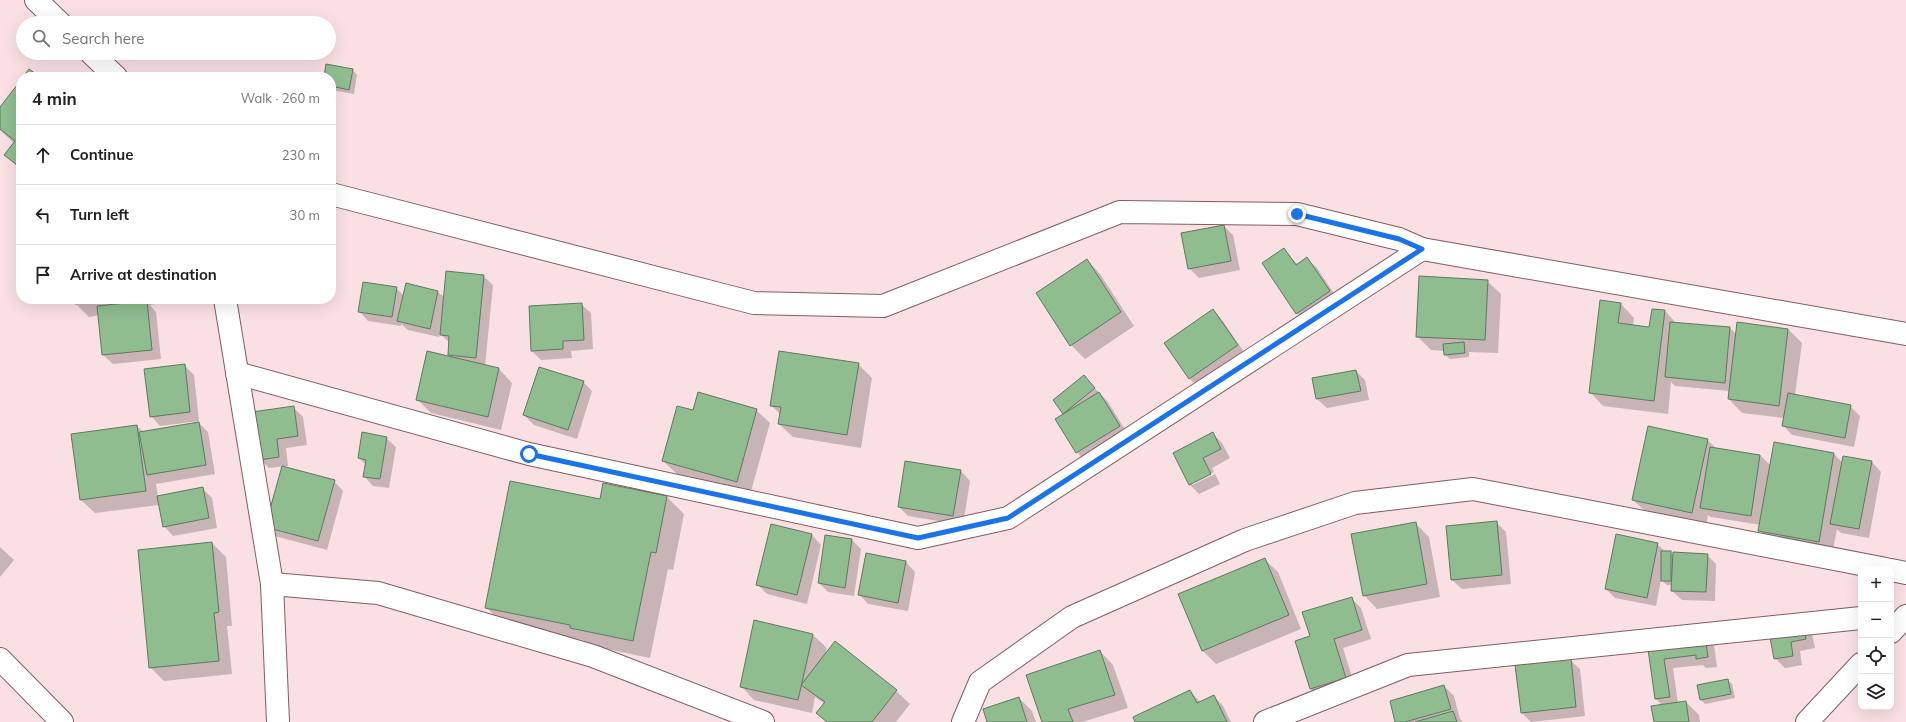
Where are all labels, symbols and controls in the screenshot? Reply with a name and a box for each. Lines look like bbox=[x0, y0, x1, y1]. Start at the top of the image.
search box bbox=[16, 16, 336, 60]
icon: search bbox=[30, 27, 52, 49]
text: Search here bbox=[62, 29, 144, 48]
text: 4 min bbox=[32, 88, 77, 109]
text: Walk · 260 m bbox=[241, 90, 320, 106]
icon: ahead bbox=[32, 144, 54, 166]
text: Continue bbox=[70, 145, 133, 164]
text: 230 m bbox=[282, 147, 320, 163]
icon: left bbox=[32, 204, 54, 226]
text: Turn left bbox=[70, 205, 129, 224]
route end bbox=[1288, 205, 1306, 223]
text: 30 m bbox=[290, 207, 320, 223]
icon: arrive bbox=[32, 264, 54, 286]
text: Arrive at destination bbox=[70, 265, 217, 284]
route start bbox=[520, 445, 538, 463]
map controls bbox=[1858, 566, 1894, 710]
button: + bbox=[1858, 566, 1894, 602]
button: − bbox=[1858, 602, 1894, 638]
button: locate bbox=[1858, 638, 1894, 674]
button: layers bbox=[1858, 674, 1894, 710]

